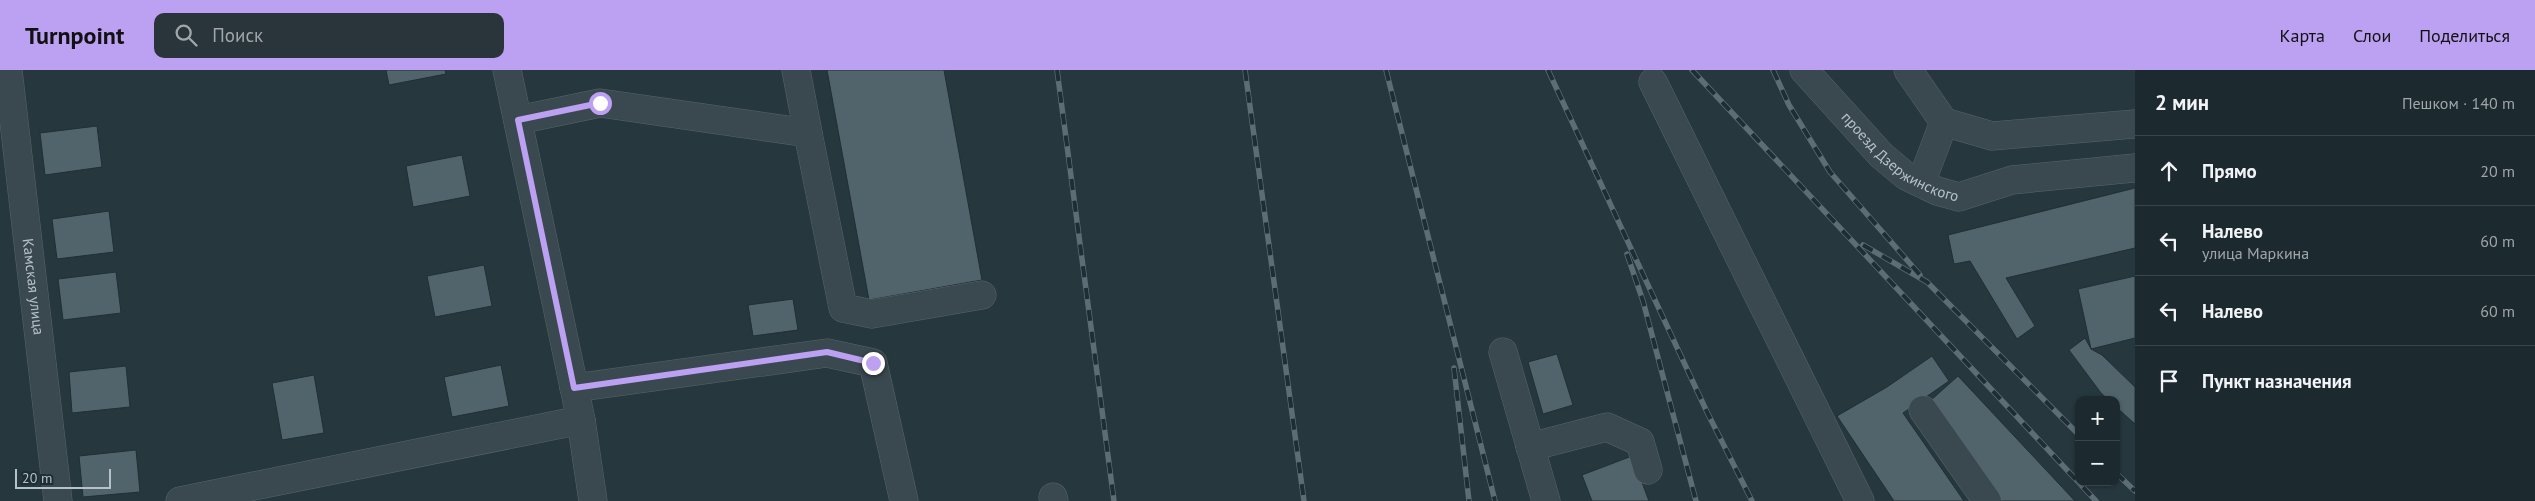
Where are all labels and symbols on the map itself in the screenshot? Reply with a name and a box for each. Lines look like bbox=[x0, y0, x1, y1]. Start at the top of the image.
route start bbox=[589, 92, 612, 115]
street label: проезд Дзержинского bbox=[1838, 108, 1961, 206]
street label: Камская улица bbox=[19, 237, 49, 336]
route end bbox=[862, 352, 885, 375]
scale bar bbox=[15, 466, 111, 489]

